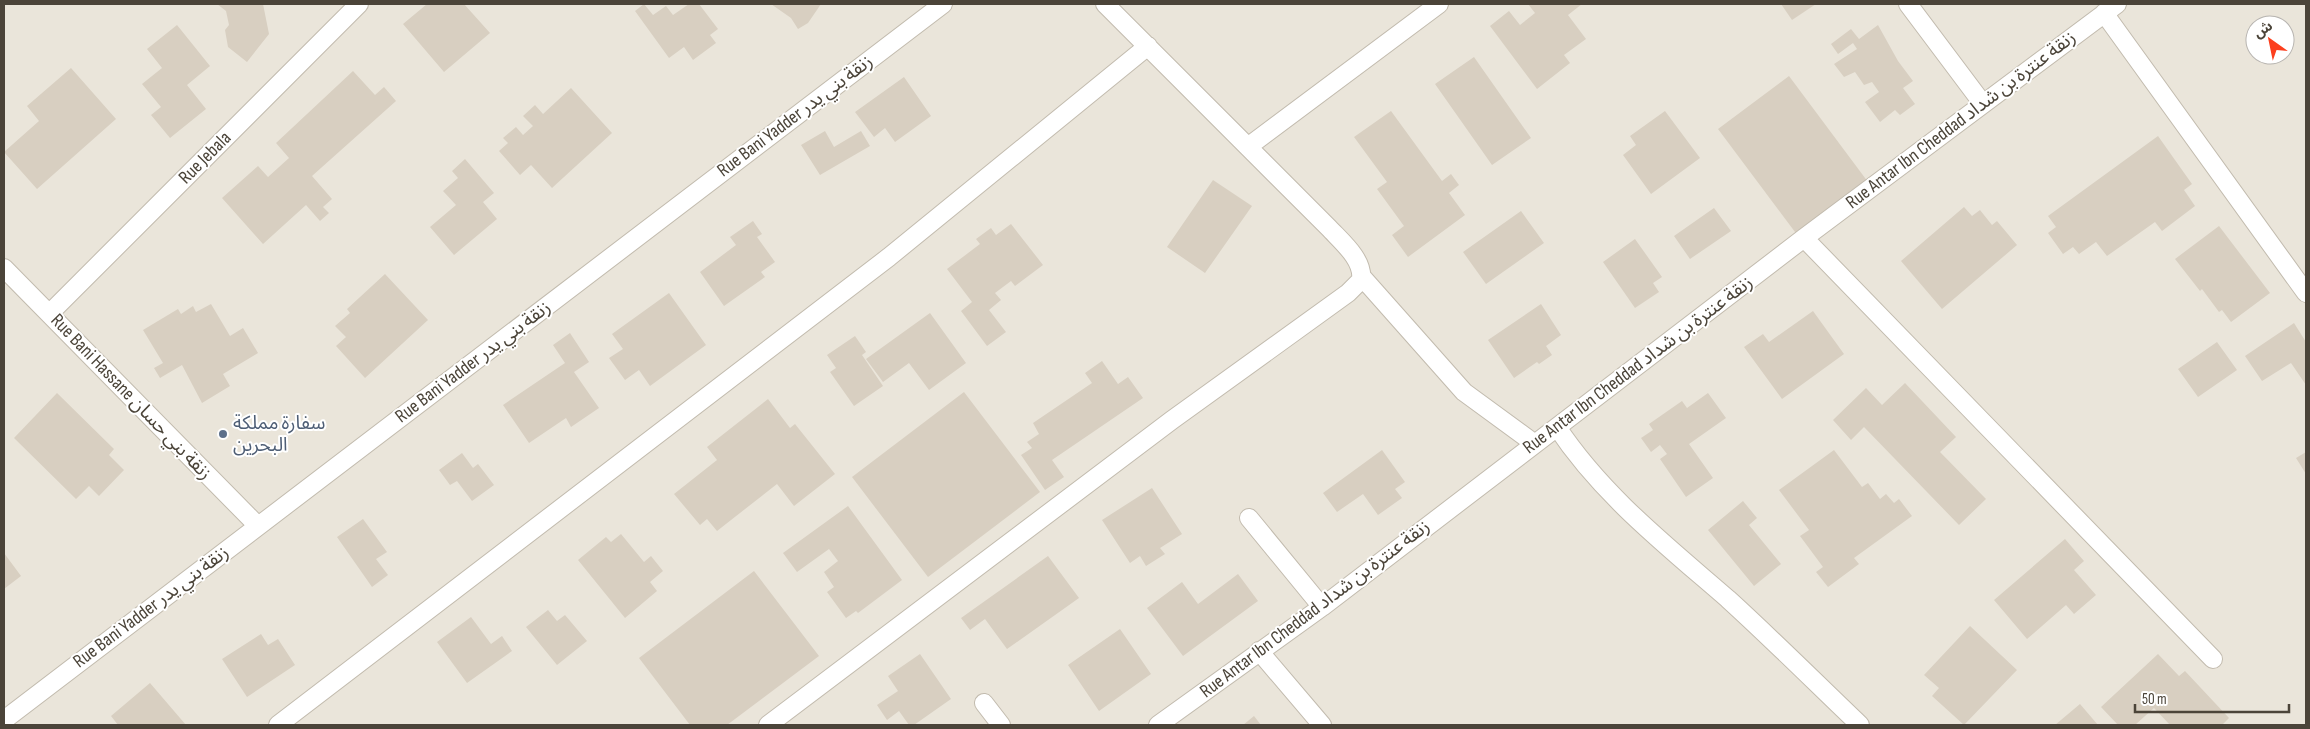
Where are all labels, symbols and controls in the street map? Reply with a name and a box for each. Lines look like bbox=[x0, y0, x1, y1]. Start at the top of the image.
north arrow bbox=[2245, 15, 2295, 65]
text: ش bbox=[2251, 17, 2276, 42]
street label: Rue Antar Ibn Cheddad زنقة عنترة بن شداد bbox=[1841, 26, 2081, 214]
street label: Rue Bani Yadder زنقة بني يدر bbox=[713, 50, 879, 184]
street label: Rue Jebala bbox=[174, 127, 236, 189]
street label: Rue Antar Ibn Cheddad زنقة عنترة بن شداد bbox=[1518, 271, 1758, 459]
street label: Rue Bani Yadder زنقة بني يدر bbox=[391, 296, 557, 430]
street label: Rue Bani Hassane زنقة بني حسان bbox=[44, 309, 216, 487]
place label: سفارة مملكة البحرين bbox=[233, 412, 325, 457]
marker: سفارة مملكة البحرين bbox=[217, 428, 229, 440]
street label: Rue Antar Ibn Cheddad زنقة عنترة بن شداد bbox=[1195, 515, 1435, 703]
street label: Rue Bani Yadder زنقة بني يدر bbox=[69, 541, 235, 675]
scale bar bbox=[2135, 682, 2289, 714]
text: 50 m bbox=[2142, 690, 2167, 709]

